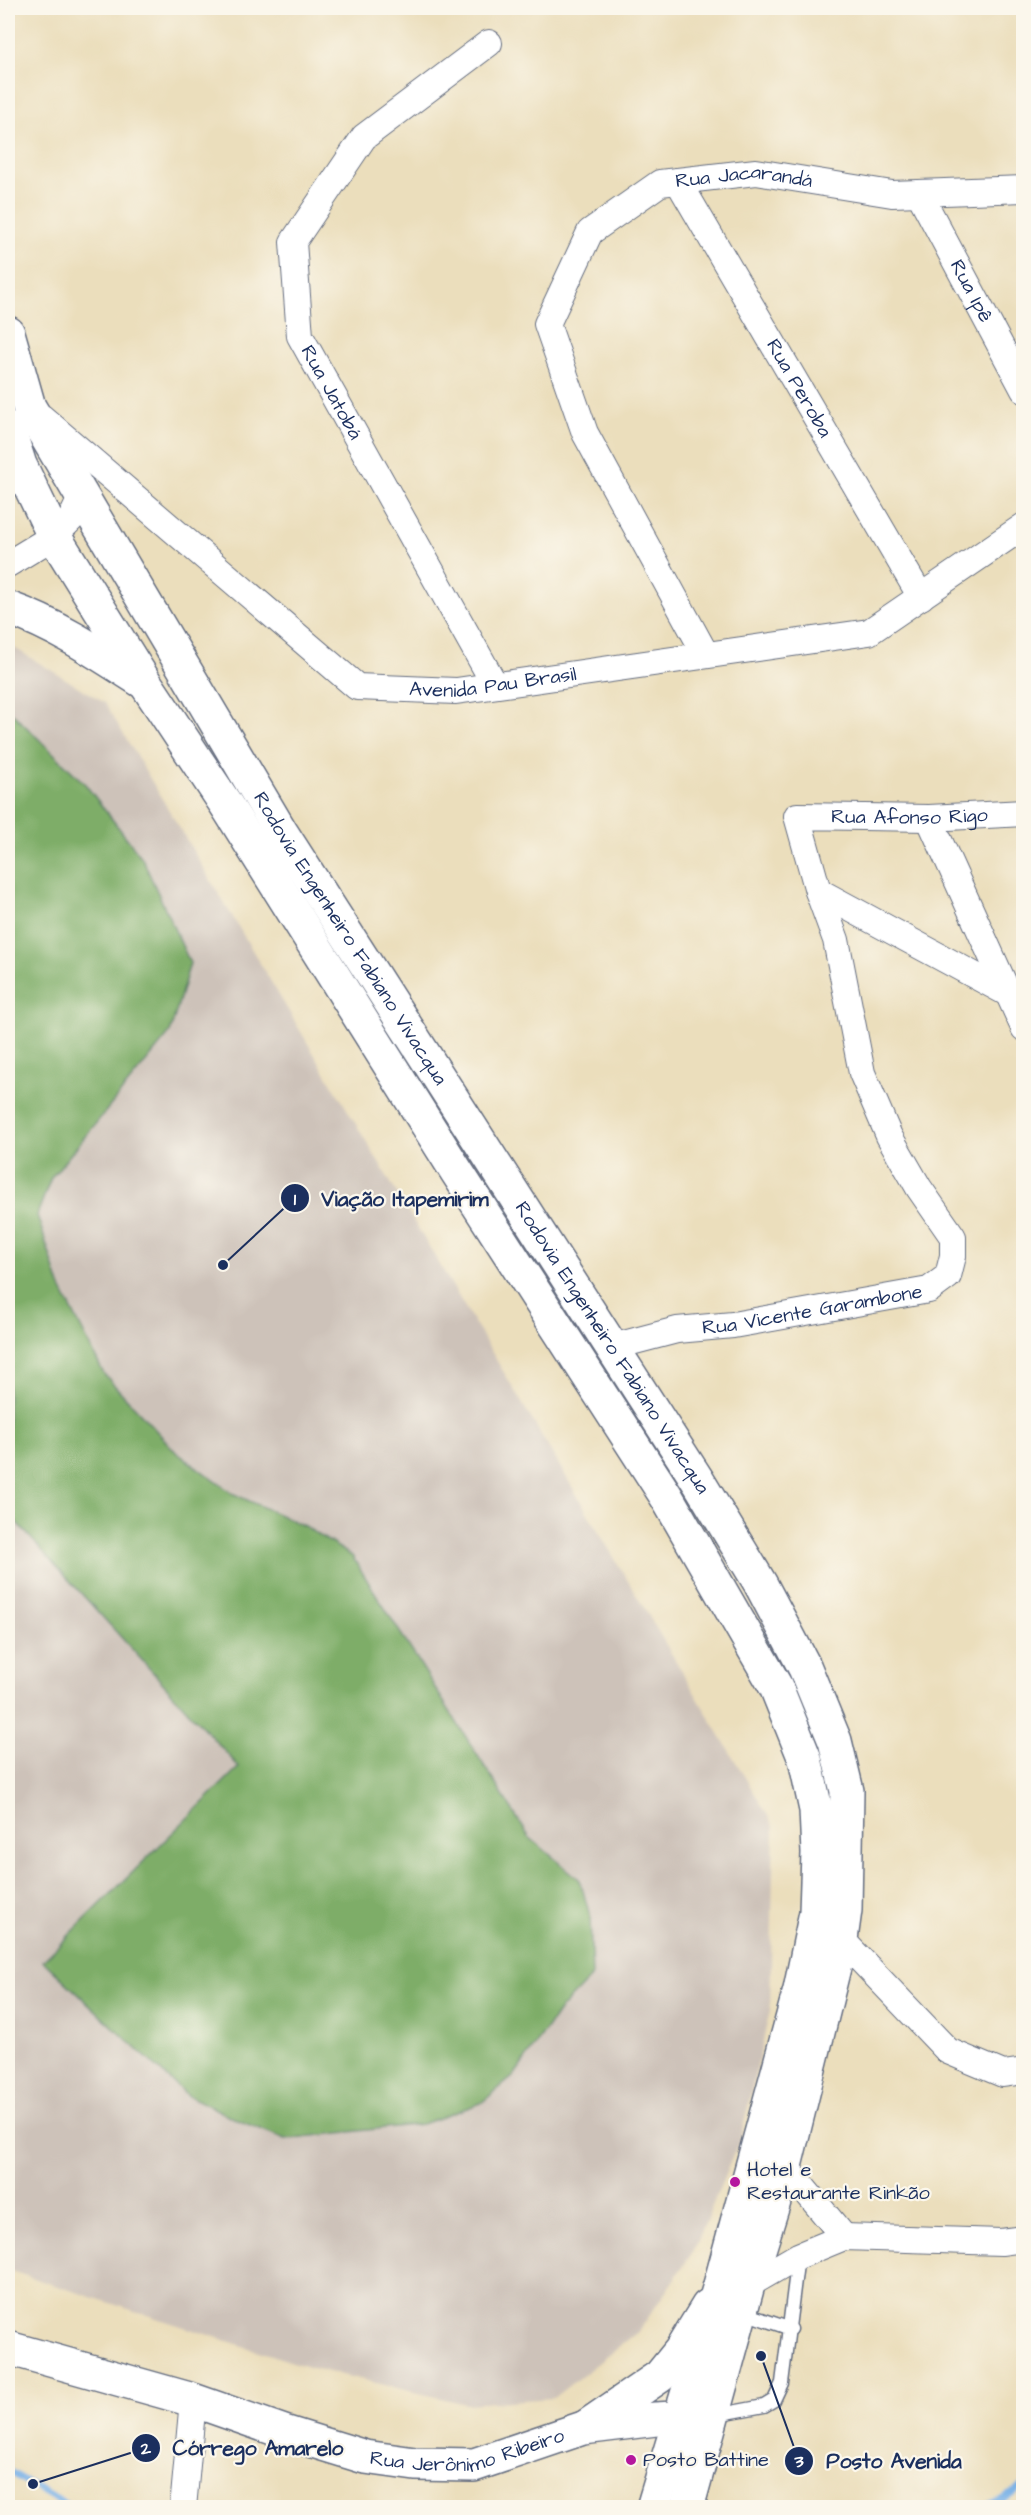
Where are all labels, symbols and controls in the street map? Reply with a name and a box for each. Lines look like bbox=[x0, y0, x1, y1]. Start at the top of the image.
street label: Rua Jacarandá bbox=[674, 157, 815, 195]
street label: Rua Ipê bbox=[943, 255, 1000, 328]
street label: Rua Peroba bbox=[759, 334, 839, 443]
street label: Rua Jatobá bbox=[294, 340, 369, 445]
street label: Avenida Pau Brasil bbox=[409, 660, 578, 705]
street label: Rodovia Engenheiro Fabiano Vivacqua bbox=[246, 787, 454, 1091]
street label: Rua Afonso Rigo bbox=[831, 801, 988, 832]
callout: Viação Itapemirim bbox=[280, 1179, 501, 1218]
text: Viação Itapemirim bbox=[320, 1185, 489, 1215]
text: 1 bbox=[294, 1187, 297, 1212]
street label: Rodovia Engenheiro Fabiano Vivacqua bbox=[508, 1196, 717, 1499]
street label: Rua Vicente Garambone bbox=[701, 1277, 925, 1342]
place label: Hotel e Restaurante Rinkão bbox=[747, 2156, 930, 2207]
marker: Hotel e Restaurante Rinkão bbox=[728, 2175, 742, 2189]
street label: Rua Jerônimo Ribeiro bbox=[368, 2421, 568, 2480]
callout: Córrego Amarelo bbox=[131, 2428, 355, 2467]
text: Córrego Amarelo bbox=[173, 2434, 344, 2465]
text: 2 bbox=[140, 2436, 152, 2461]
callout: Posto Avenida bbox=[784, 2441, 974, 2480]
place label: Posto Battine bbox=[643, 2446, 769, 2474]
text: Posto Avenida bbox=[826, 2447, 962, 2476]
text: 3 bbox=[793, 2449, 804, 2474]
marker: Posto Battine bbox=[624, 2453, 638, 2467]

